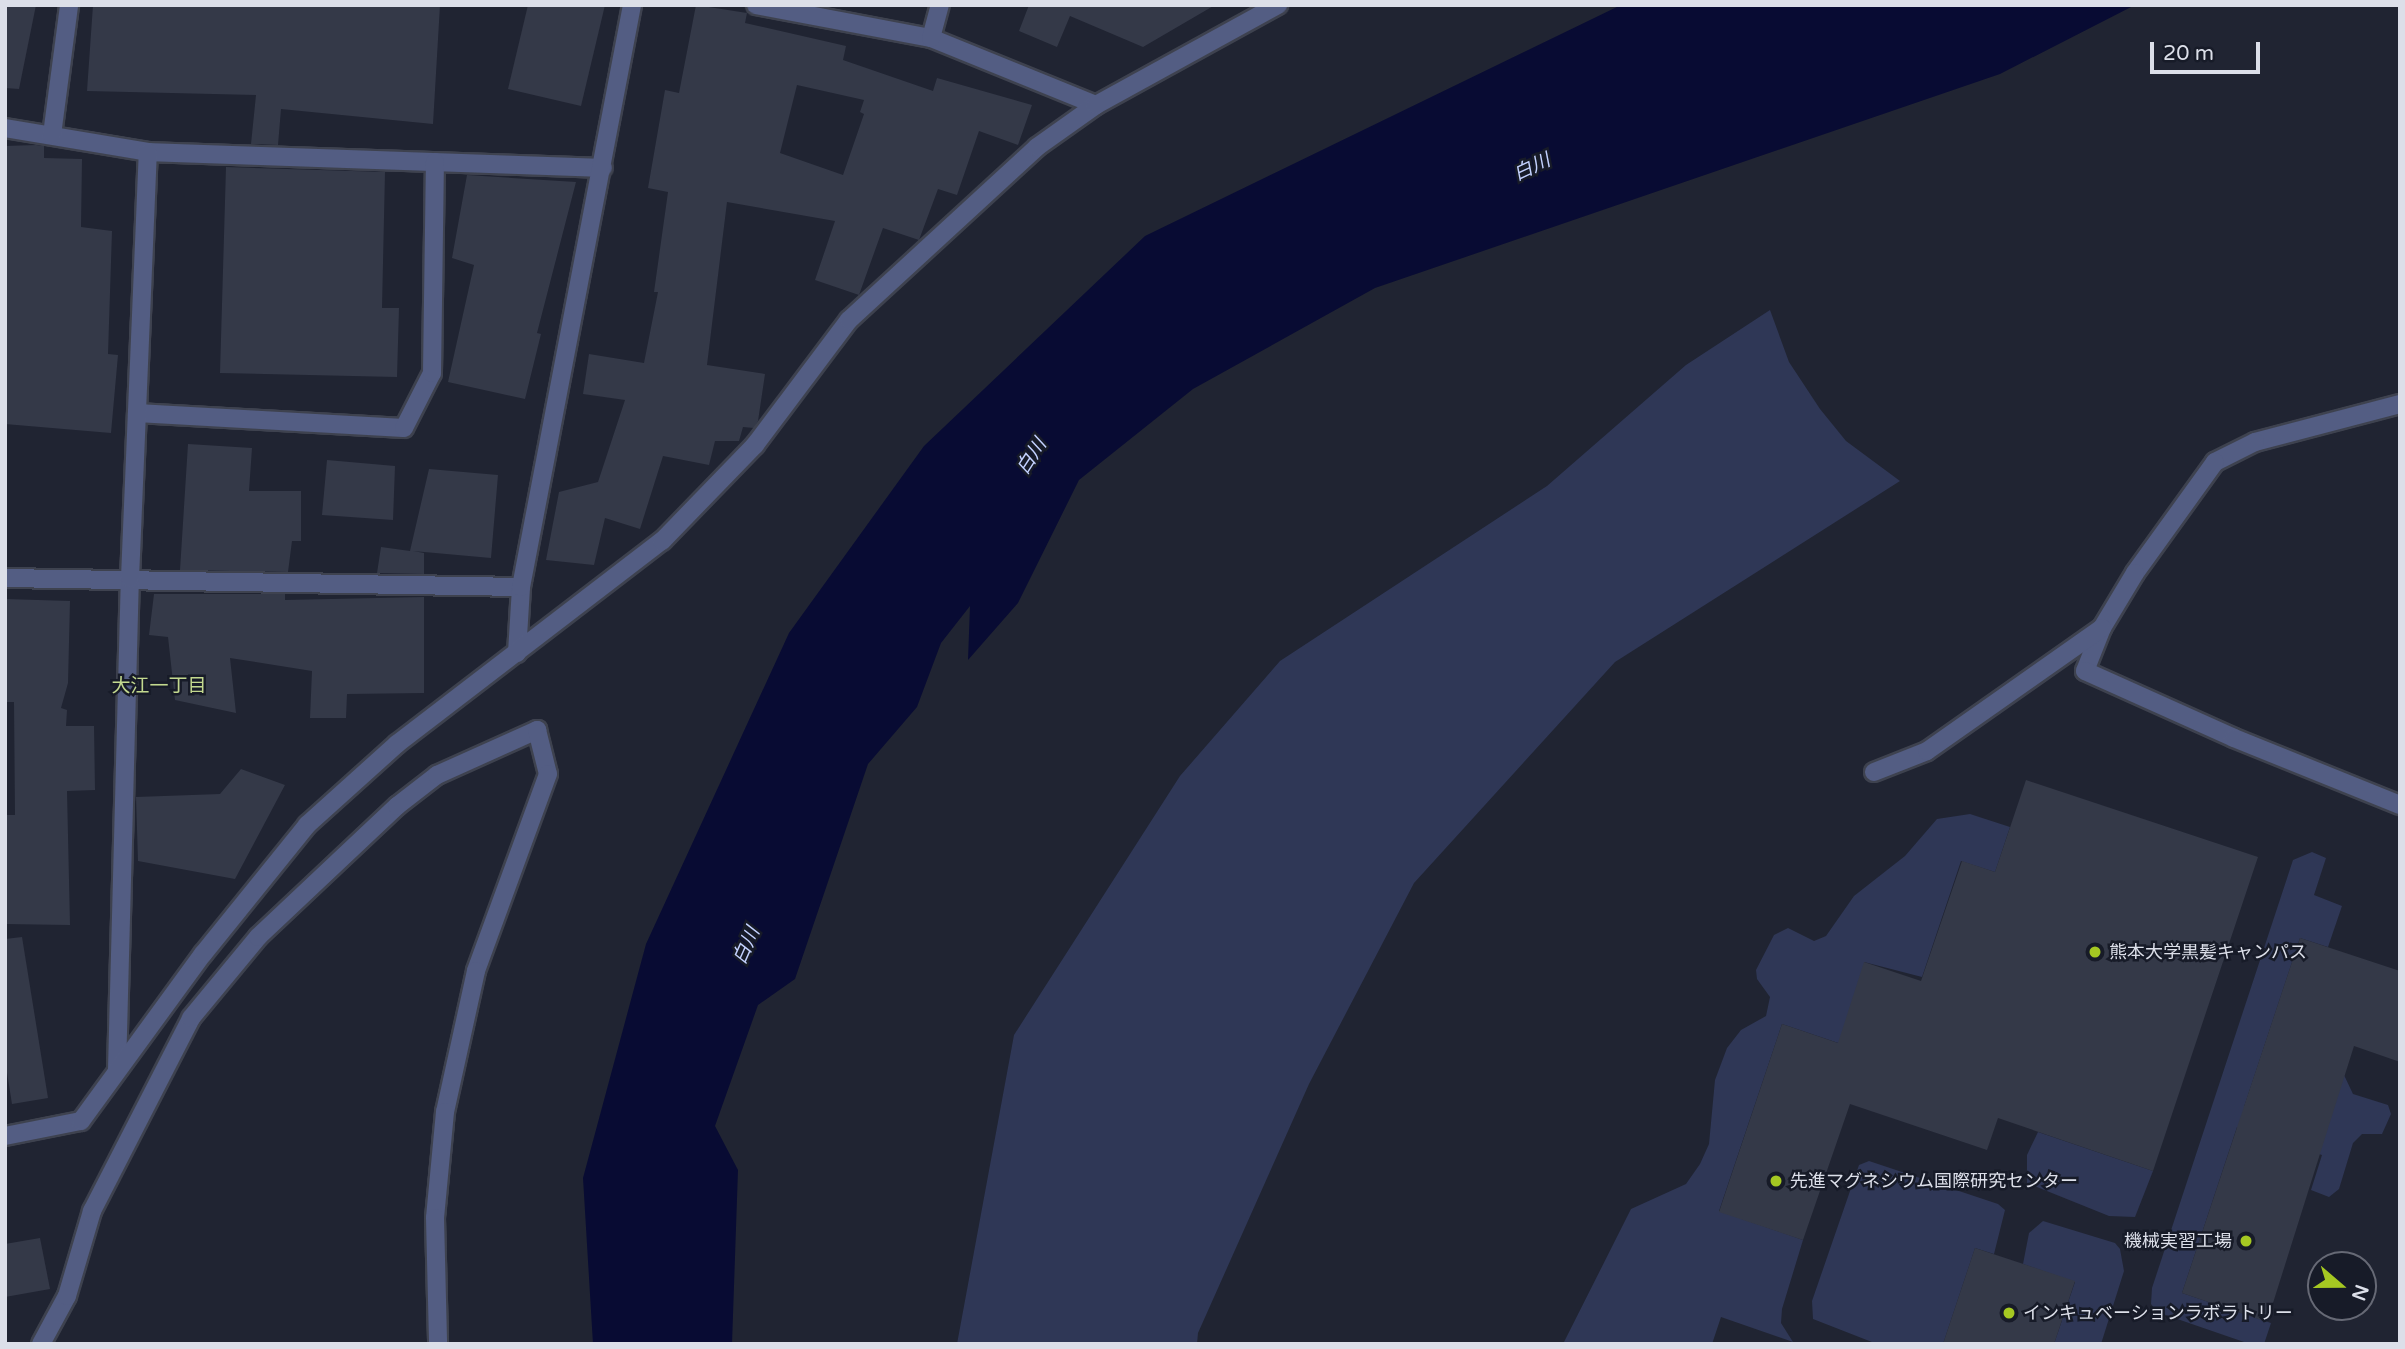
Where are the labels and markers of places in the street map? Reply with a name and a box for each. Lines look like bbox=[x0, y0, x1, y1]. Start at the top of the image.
place label: 熊本大学黒髪キャンパス bbox=[2109, 941, 2307, 963]
marker: 熊本大学黒髪キャンパス bbox=[2087, 944, 2103, 960]
place label: 先進マグネシウム国際研究センター bbox=[1790, 1170, 2078, 1192]
marker: 先進マグネシウム国際研究センター bbox=[1768, 1173, 1784, 1189]
place label: 機械実習工場 bbox=[2124, 1230, 2232, 1252]
marker: 機械実習工場 bbox=[2238, 1233, 2254, 1249]
place label: インキュベーションラボラトリー bbox=[2023, 1302, 2293, 1324]
marker: インキュベーションラボラトリー bbox=[2001, 1305, 2017, 1321]

